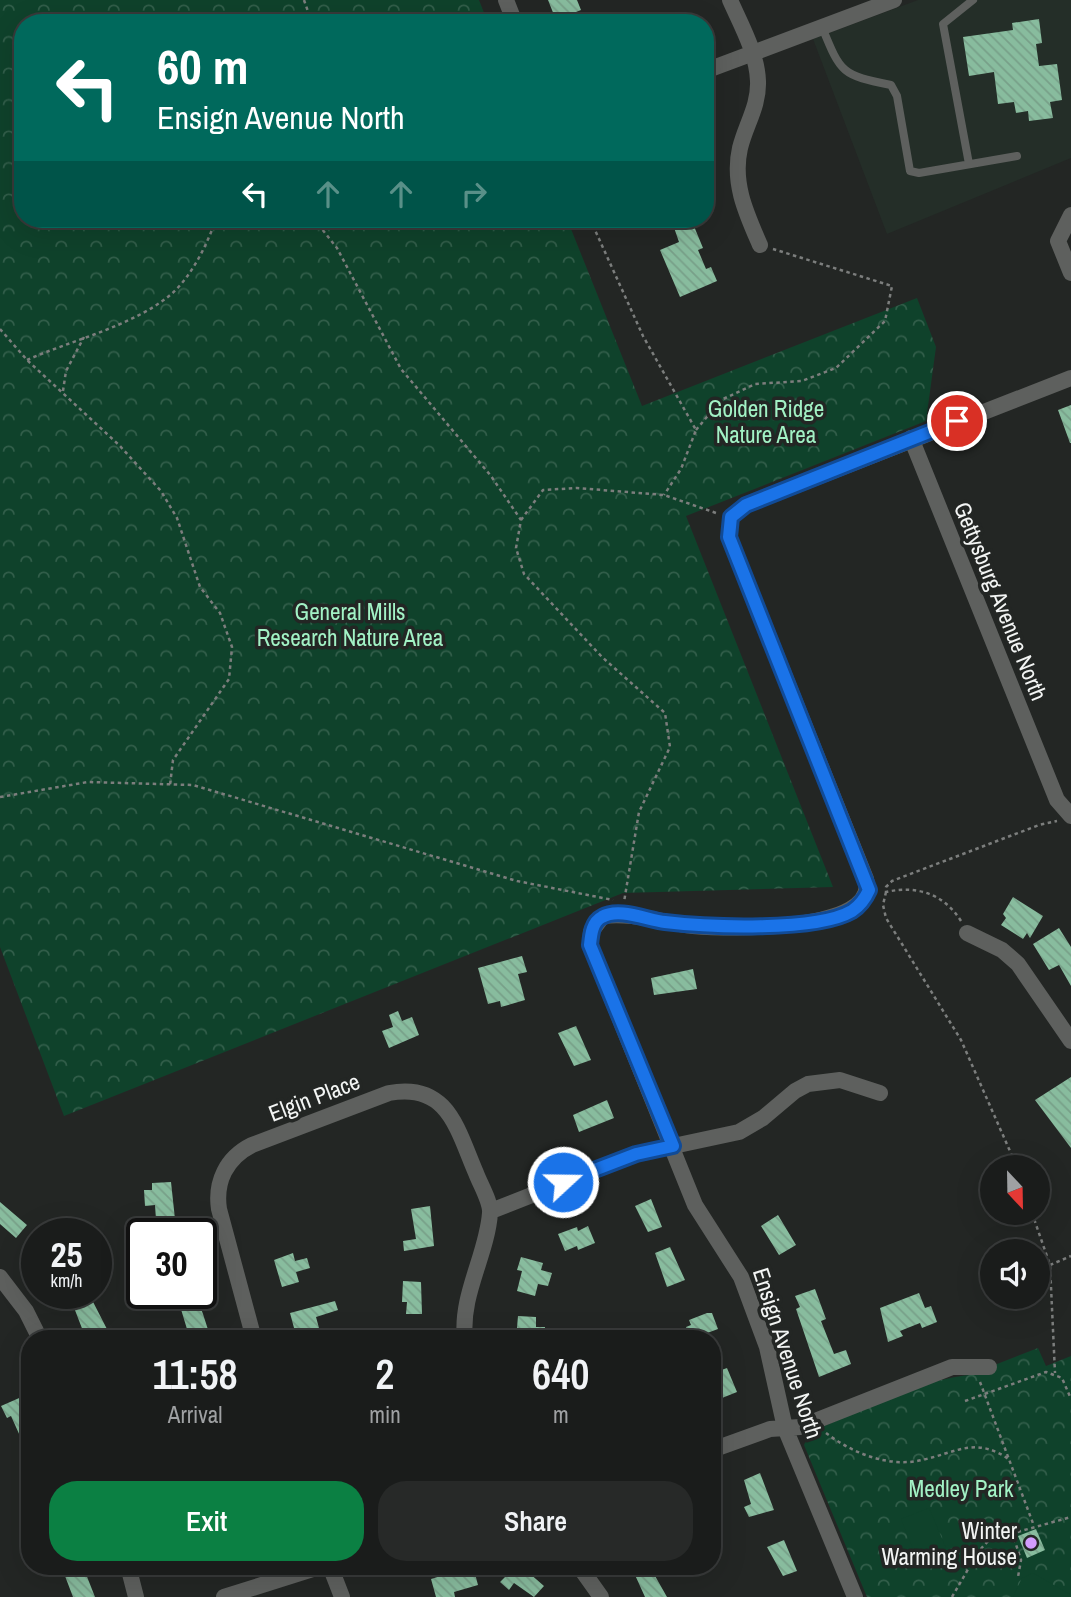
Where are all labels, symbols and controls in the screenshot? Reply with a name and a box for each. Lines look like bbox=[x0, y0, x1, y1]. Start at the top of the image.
text: 60 m bbox=[157, 33, 249, 99]
icon: left bbox=[42, 42, 133, 133]
text: Ensign Avenue North bbox=[157, 96, 405, 139]
icon: left bbox=[236, 175, 274, 213]
icon: ahead bbox=[309, 175, 347, 213]
icon: ahead bbox=[382, 175, 420, 213]
icon: right bbox=[455, 175, 493, 213]
pin bbox=[927, 391, 987, 451]
park label: Golden Ridge Nature Area bbox=[708, 393, 824, 450]
icon: arrive bbox=[938, 402, 976, 440]
street label: Gettysburg Avenue North bbox=[947, 497, 1055, 705]
park label: General Mills Research Nature Area bbox=[257, 596, 444, 653]
street label: Elgin Place bbox=[264, 1065, 364, 1129]
position arrow bbox=[526, 1145, 600, 1219]
north arrow bbox=[980, 1155, 1050, 1225]
map controls bbox=[980, 1155, 1050, 1309]
speed limit sign: 30 bbox=[126, 1218, 217, 1309]
text: 25 bbox=[51, 1231, 82, 1278]
button: sound bbox=[980, 1239, 1050, 1309]
street label: Ensign Avenue North bbox=[746, 1264, 830, 1442]
text: km/h bbox=[51, 1268, 83, 1293]
text: 11:58 bbox=[152, 1346, 238, 1402]
text: 2 bbox=[375, 1346, 394, 1402]
text: 640 bbox=[532, 1346, 590, 1402]
text: Arrival bbox=[168, 1399, 222, 1430]
text: min bbox=[369, 1399, 401, 1430]
text: m bbox=[553, 1399, 569, 1430]
park label: Medley Park bbox=[909, 1473, 1014, 1504]
button: Exit bbox=[49, 1481, 364, 1561]
button: Share bbox=[378, 1481, 693, 1561]
place label: Winter Warming House bbox=[881, 1515, 1018, 1572]
marker: Winter Warming House bbox=[1023, 1535, 1039, 1551]

